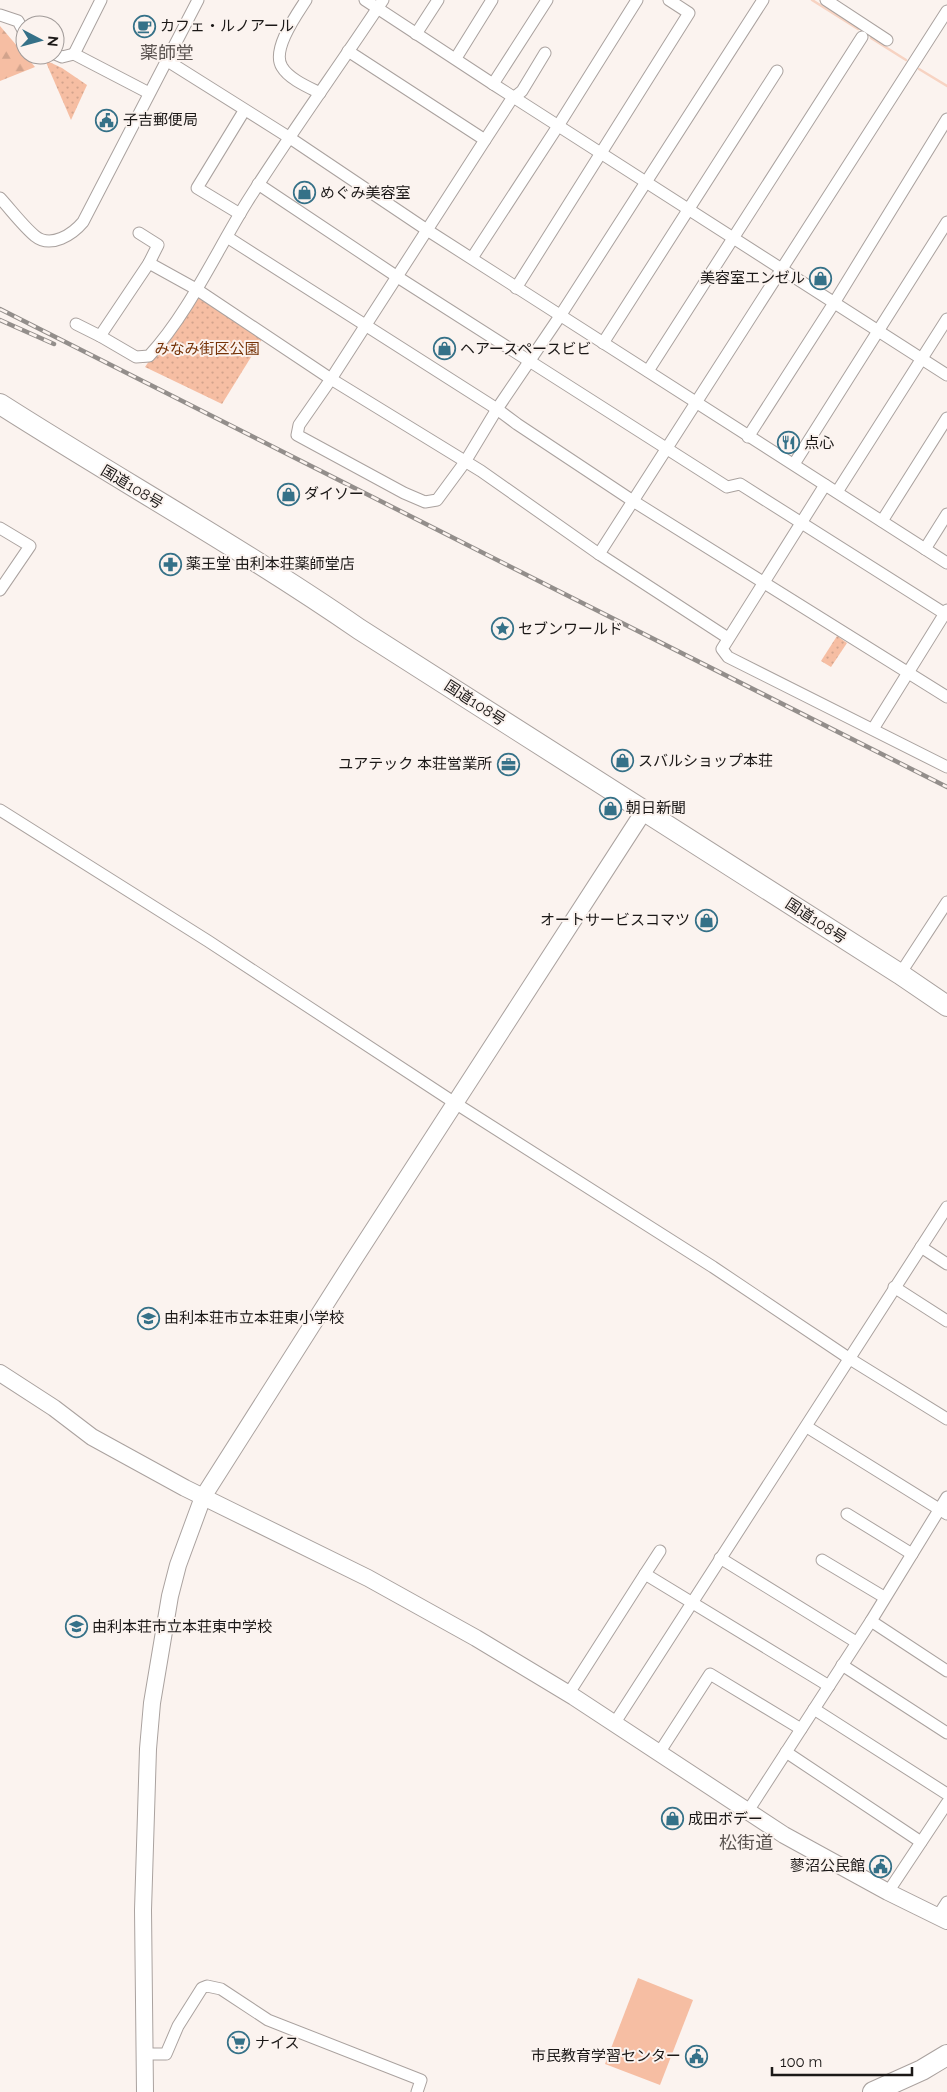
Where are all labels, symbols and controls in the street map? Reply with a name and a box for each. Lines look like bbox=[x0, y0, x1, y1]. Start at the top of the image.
cafe icon: カフェ・ルノアール bbox=[132, 14, 156, 38]
north arrow bbox=[15, 15, 65, 65]
place label: カフェ・ルノアール bbox=[160, 17, 294, 35]
text: N bbox=[44, 35, 61, 48]
district label: 薬師堂 bbox=[140, 42, 194, 63]
public building icon: 子吉郵便局 bbox=[95, 108, 119, 132]
place label: 子吉郵便局 bbox=[123, 111, 198, 129]
shop icon: めぐみ美容室 bbox=[292, 181, 316, 205]
place label: めぐみ美容室 bbox=[320, 184, 410, 202]
shop icon: 美容室エンゼル bbox=[809, 266, 833, 290]
place label: 美容室エンゼル bbox=[700, 269, 805, 287]
shop icon: ヘアースペースビビ bbox=[432, 337, 456, 361]
park label: みなみ街区公園 bbox=[154, 340, 260, 358]
place label: ヘアースペースビビ bbox=[460, 340, 592, 358]
restaurant icon: 点心 bbox=[776, 431, 800, 455]
place label: 点心 bbox=[804, 434, 834, 452]
street label: 国道108号 bbox=[98, 461, 166, 513]
shop icon: ダイソー bbox=[276, 482, 300, 506]
place label: ダイソー bbox=[304, 485, 364, 503]
pharmacy icon: 薬王堂 由利本荘薬師堂店 bbox=[158, 552, 182, 576]
place label: 薬王堂 由利本荘薬師堂店 bbox=[186, 555, 355, 573]
place icon: セブンワールド bbox=[490, 617, 514, 641]
place label: セブンワールド bbox=[518, 620, 623, 638]
street label: 国道108号 bbox=[441, 677, 509, 729]
shop icon: スバルショップ本荘 bbox=[610, 749, 634, 773]
office icon: ユアテック 本荘営業所 bbox=[496, 752, 520, 776]
place label: スバルショップ本荘 bbox=[638, 752, 773, 770]
place label: ユアテック 本荘営業所 bbox=[338, 755, 492, 773]
shop icon: 朝日新聞 bbox=[598, 796, 622, 820]
place label: 朝日新聞 bbox=[626, 799, 686, 817]
street label: 国道108号 bbox=[782, 895, 850, 947]
shop icon: オートサービスコマツ bbox=[694, 908, 718, 932]
place label: オートサービスコマツ bbox=[540, 911, 690, 929]
school or university icon: 由利本荘市立本荘東小学校 bbox=[136, 1306, 160, 1330]
place label: 由利本荘市立本荘東小学校 bbox=[164, 1309, 344, 1327]
school or university icon: 由利本荘市立本荘東中学校 bbox=[64, 1615, 88, 1639]
place label: 由利本荘市立本荘東中学校 bbox=[92, 1618, 272, 1636]
shop icon: 成田ボデー bbox=[660, 1807, 684, 1831]
place label: 成田ボデー bbox=[688, 1810, 763, 1828]
district label: 松街道 bbox=[719, 1832, 773, 1853]
public building icon: 蓼沼公民館 bbox=[869, 1854, 893, 1878]
place label: 蓼沼公民館 bbox=[790, 1857, 865, 1875]
supermarket icon: ナイス bbox=[227, 2031, 251, 2055]
place label: ナイス bbox=[255, 2034, 300, 2052]
public building icon: 市民教育学習センター bbox=[685, 2044, 709, 2068]
scale bar bbox=[772, 2044, 912, 2076]
place label: 市民教育学習センター bbox=[531, 2047, 681, 2065]
text: 100 m bbox=[780, 2053, 822, 2071]

